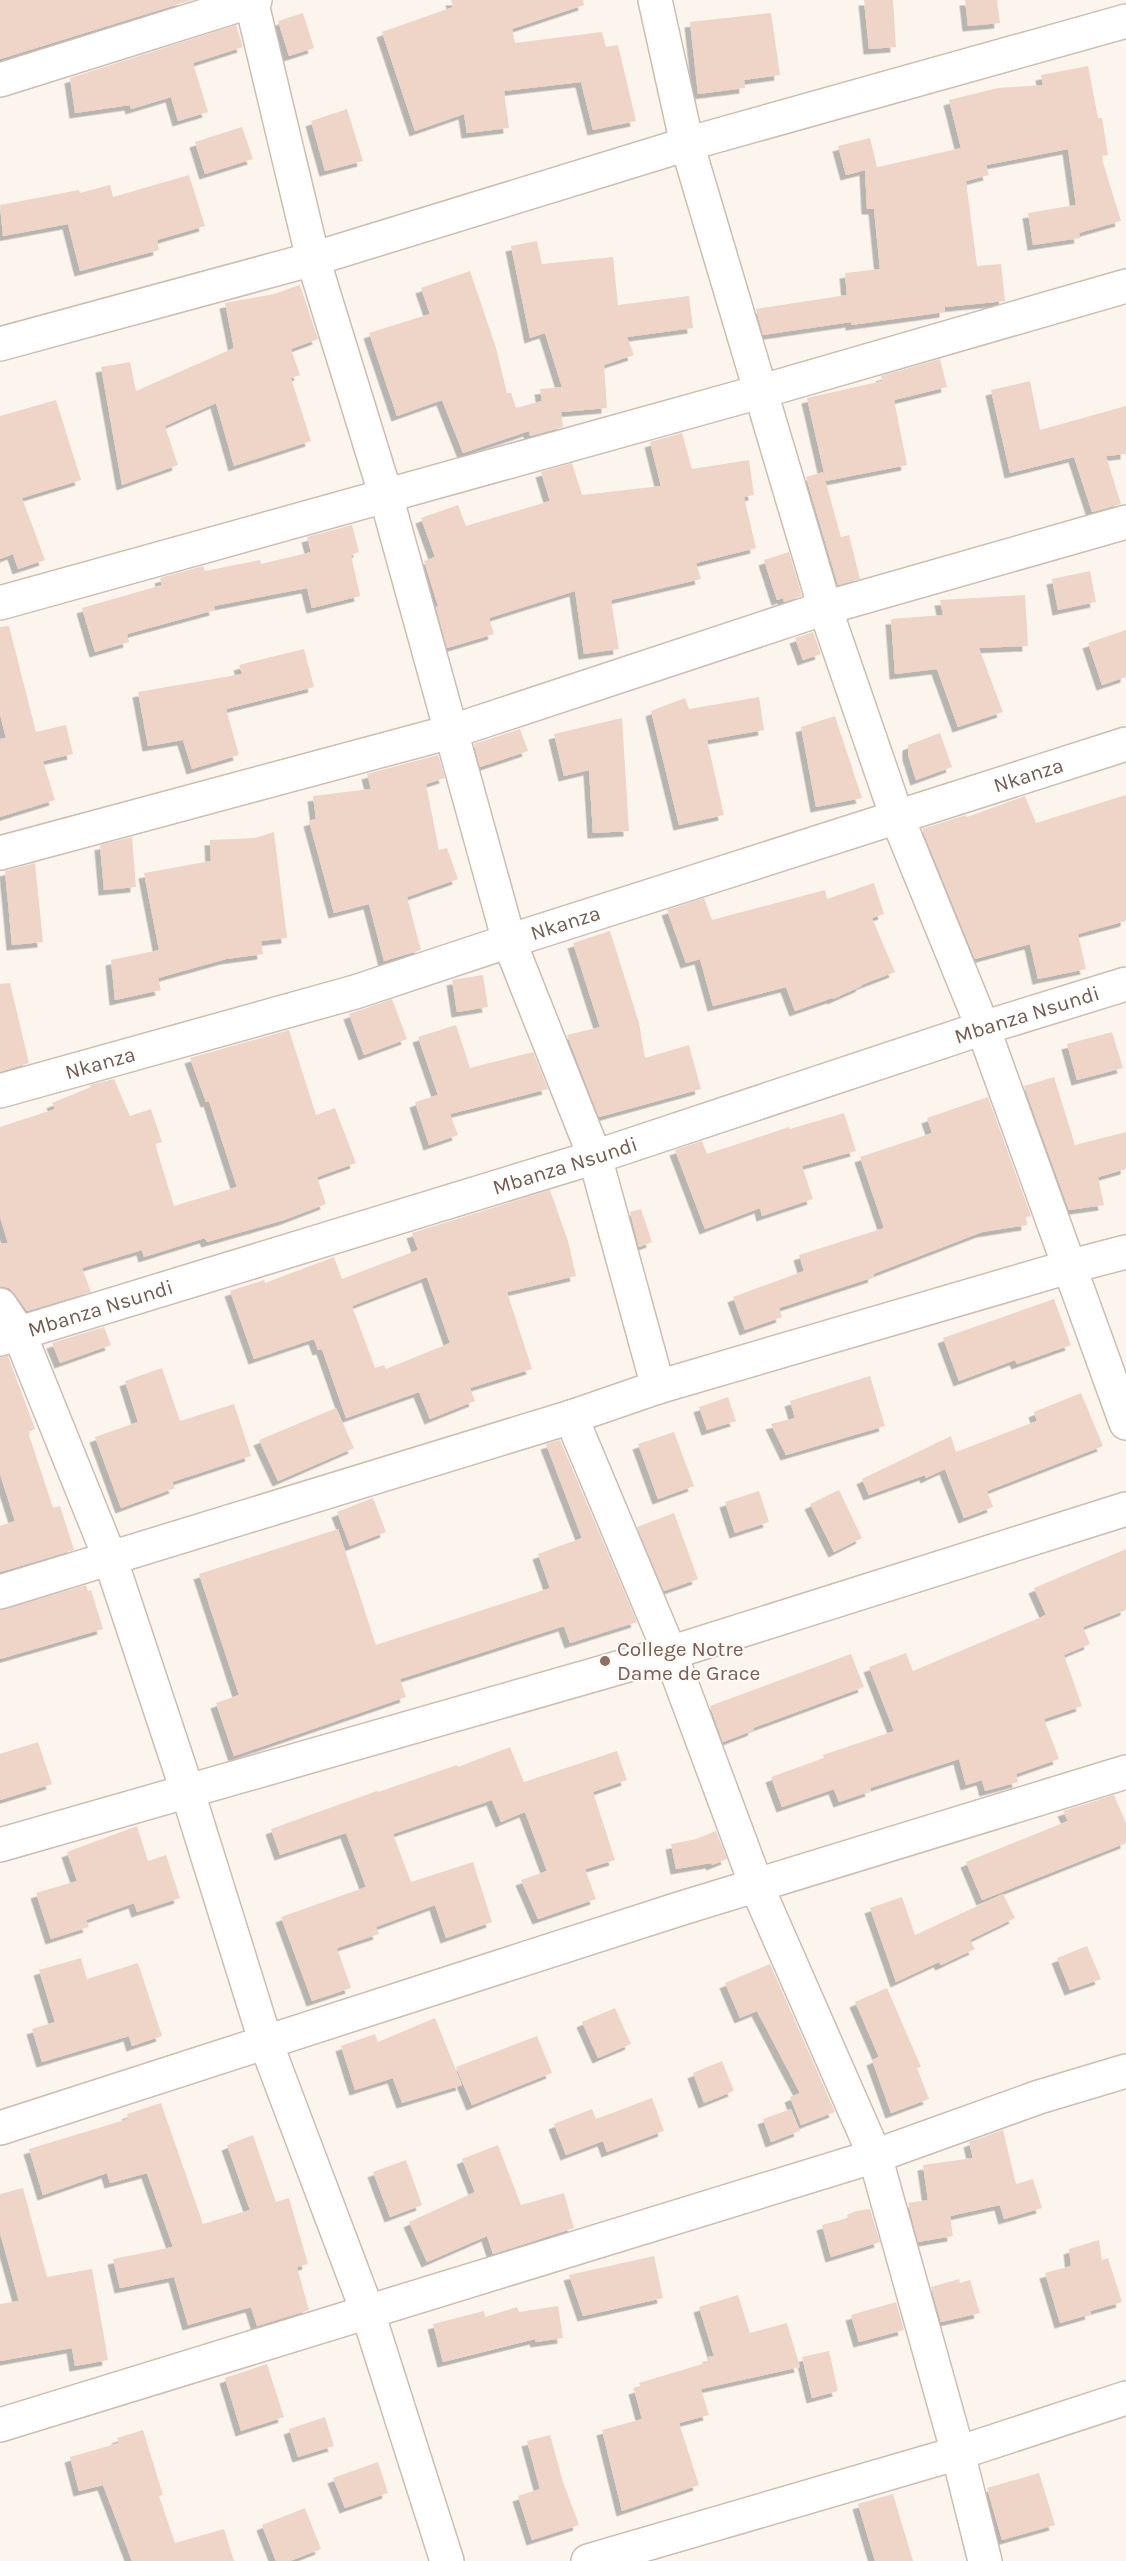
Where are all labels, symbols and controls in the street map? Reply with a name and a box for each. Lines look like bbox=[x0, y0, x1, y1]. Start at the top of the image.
street label: Nkanza bbox=[990, 753, 1066, 798]
street label: Nkanza bbox=[527, 901, 603, 945]
street label: Mbanza Nsundi bbox=[951, 981, 1102, 1049]
street label: Nkanza bbox=[62, 1042, 138, 1084]
street label: Mbanza Nsundi bbox=[490, 1132, 641, 1200]
street label: Mbanza Nsundi bbox=[25, 1275, 176, 1342]
place label: College Notre Dame de Grace bbox=[617, 1637, 760, 1685]
marker: College Notre Dame de Grace bbox=[598, 1654, 612, 1668]

